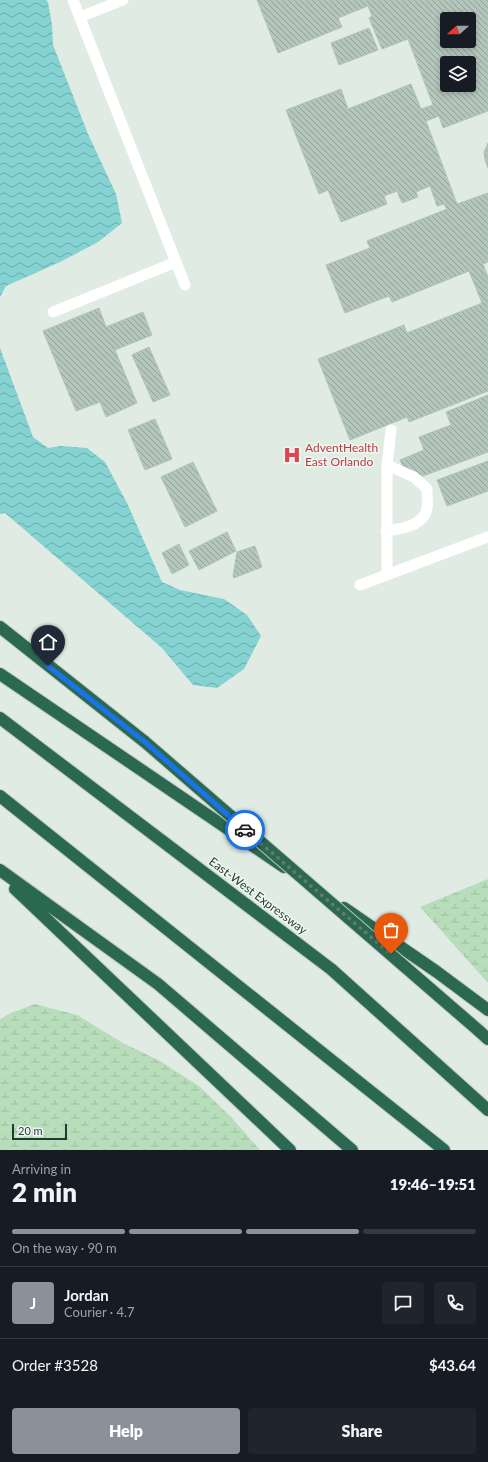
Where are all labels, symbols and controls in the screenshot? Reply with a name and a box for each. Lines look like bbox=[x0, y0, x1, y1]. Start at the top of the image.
north arrow bbox=[440, 12, 476, 48]
map controls bbox=[440, 12, 476, 92]
button: layers bbox=[440, 56, 476, 92]
place label: AdventHealth East Orlando bbox=[305, 440, 378, 469]
hospital icon: AdventHealth East Orlando bbox=[282, 445, 302, 465]
pin bbox=[31, 625, 65, 666]
icon: home bbox=[37, 631, 59, 653]
courier bbox=[225, 810, 265, 850]
icon: car bbox=[234, 819, 256, 841]
street label: East-West Expressway bbox=[206, 854, 311, 938]
pin bbox=[374, 913, 408, 954]
icon: bag bbox=[380, 919, 402, 941]
scale bar bbox=[12, 1122, 67, 1141]
text: 20 m bbox=[18, 1124, 43, 1137]
text: Arriving in bbox=[12, 1161, 71, 1177]
text: 19:46–19:51 bbox=[390, 1175, 476, 1193]
text: 2 min bbox=[12, 1176, 77, 1208]
text: On the way · 90 m bbox=[12, 1240, 117, 1256]
button: chat bbox=[382, 1282, 424, 1324]
button: phone bbox=[434, 1282, 476, 1324]
text: Jordan bbox=[64, 1286, 109, 1304]
text: J bbox=[30, 1294, 36, 1312]
text: Courier · 4.7 bbox=[64, 1304, 135, 1320]
text: Order #3528 bbox=[12, 1356, 98, 1374]
text: $43.64 bbox=[429, 1356, 476, 1374]
button: Help bbox=[12, 1408, 240, 1454]
button: Share bbox=[248, 1408, 476, 1454]

